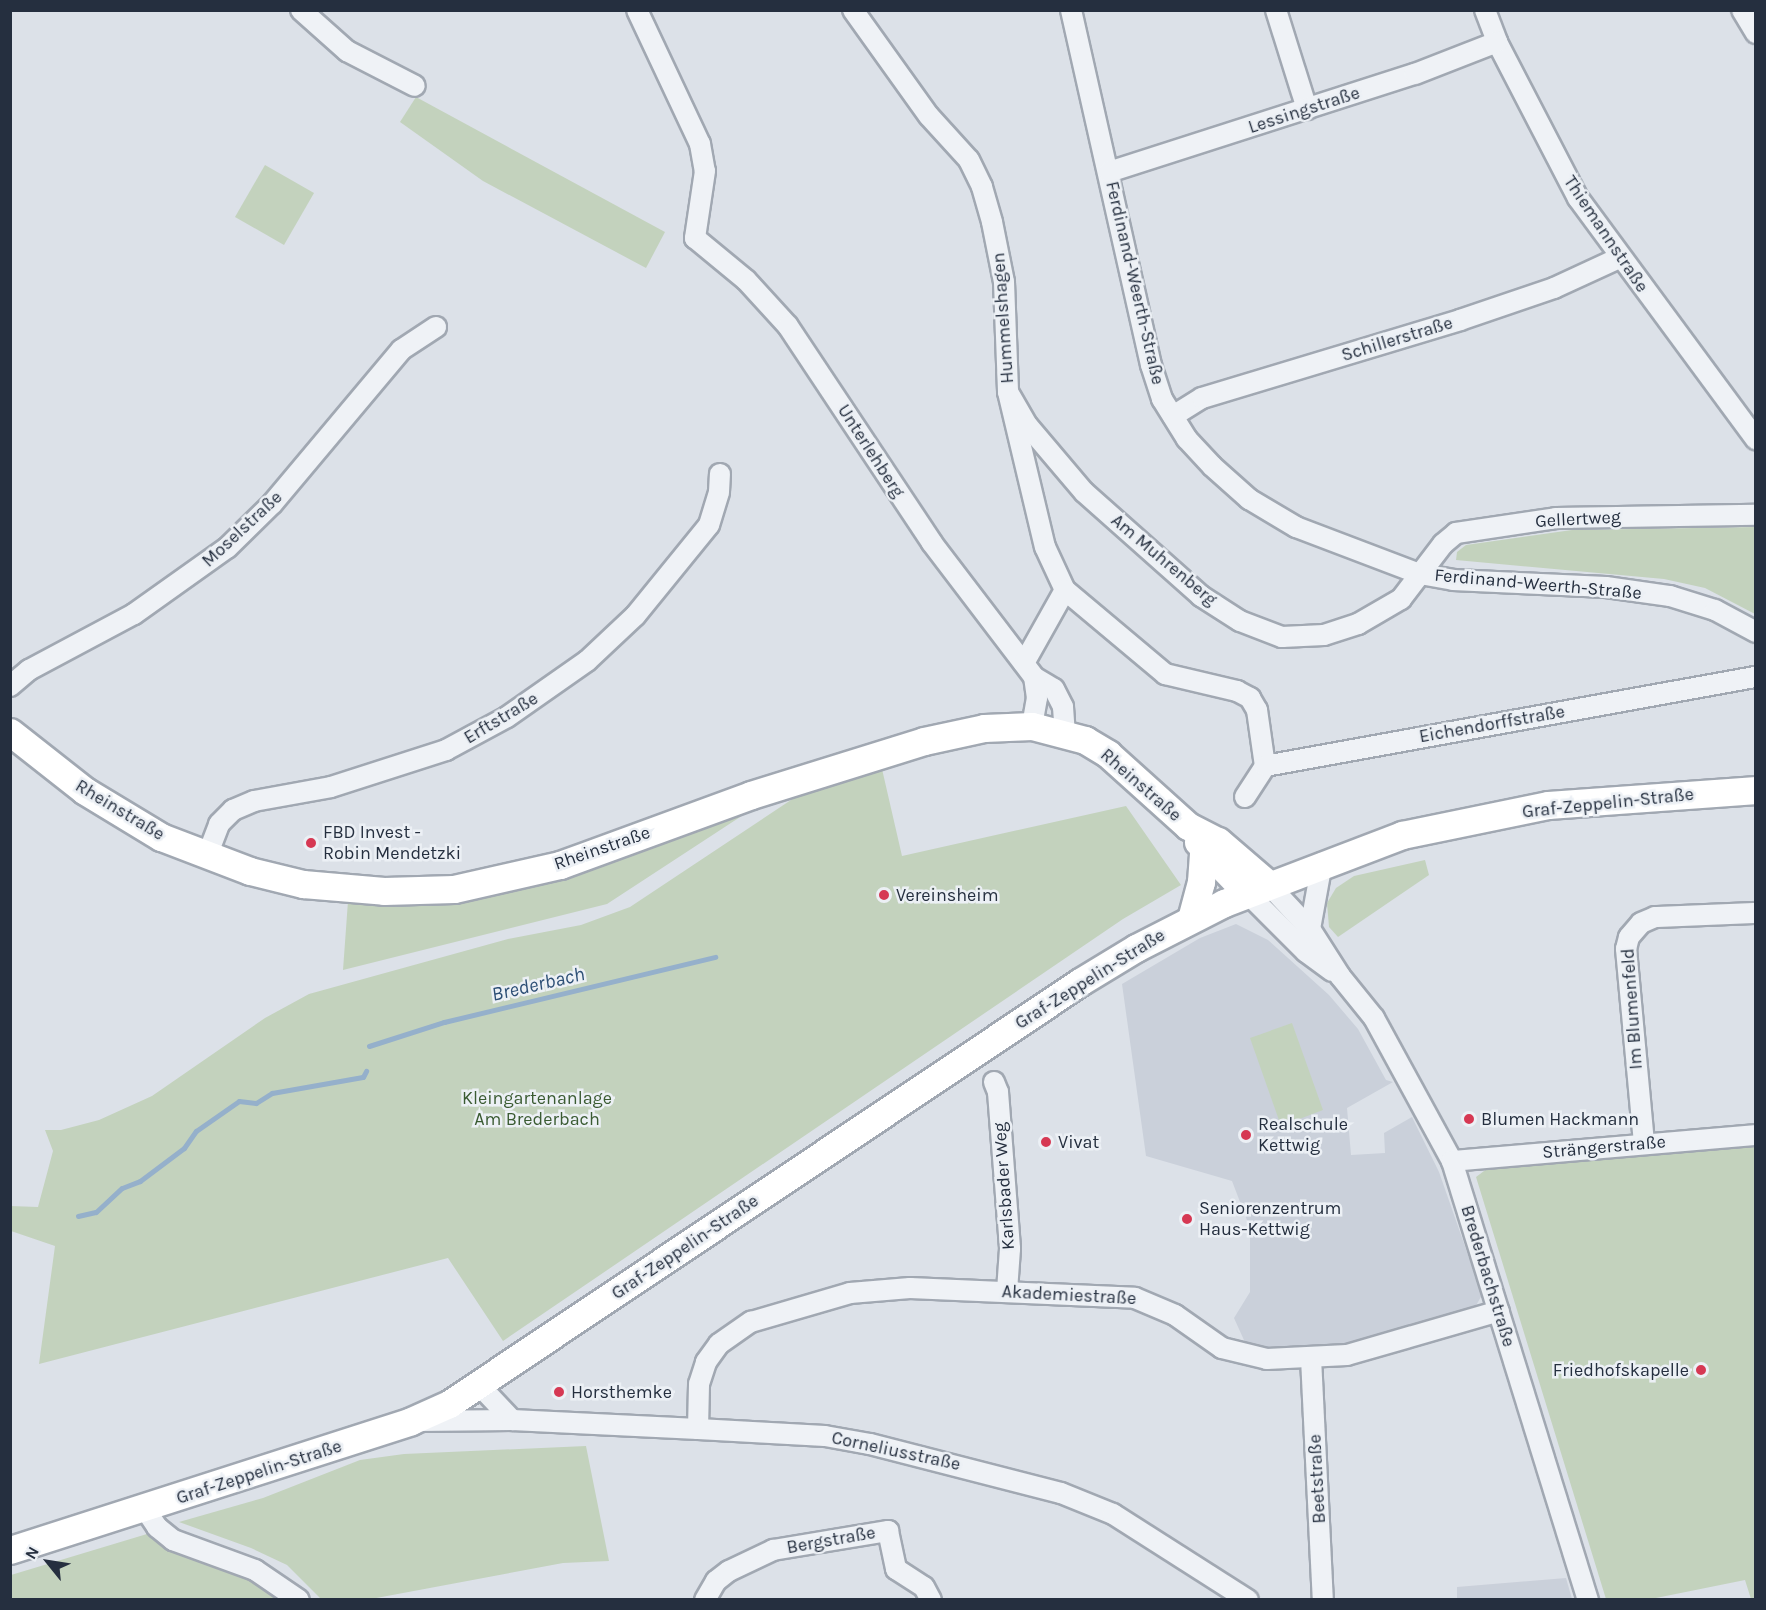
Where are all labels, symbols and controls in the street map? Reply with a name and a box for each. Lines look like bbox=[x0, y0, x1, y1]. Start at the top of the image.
street label: Lessingstraße bbox=[1246, 82, 1362, 138]
street label: Thiemannstraße bbox=[1559, 172, 1653, 296]
street label: Ferdinand-Weerth-Straße bbox=[1101, 179, 1169, 387]
street label: Hummelshagen bbox=[988, 252, 1018, 384]
street label: Schillerstraße bbox=[1339, 312, 1455, 366]
street label: Unterlehberg bbox=[833, 400, 909, 502]
street label: Moselstraße bbox=[197, 486, 287, 572]
street label: Gellertweg bbox=[1535, 506, 1621, 532]
street label: Am Muhrenberg bbox=[1107, 510, 1221, 610]
street label: Ferdinand-Weerth-Straße bbox=[1433, 564, 1643, 604]
street label: Erftstraße bbox=[460, 688, 542, 748]
street label: Eichendorffstraße bbox=[1417, 701, 1567, 747]
street label: Rheinstraße bbox=[1096, 744, 1186, 826]
street label: Rheinstraße bbox=[71, 775, 169, 845]
street label: Graf-Zeppelin-Straße bbox=[1521, 783, 1695, 823]
street label: Rheinstraße bbox=[551, 821, 653, 875]
place label: FBD Invest - Robin Mendetzki bbox=[323, 822, 461, 864]
marker: FBD Invest - Robin Mendetzki bbox=[304, 836, 318, 850]
place label: Vereinsheim bbox=[896, 884, 999, 906]
marker: Vereinsheim bbox=[877, 888, 891, 902]
street label: Graf-Zeppelin-Straße bbox=[1011, 924, 1169, 1034]
street label: Im Blumenfeld bbox=[1617, 948, 1647, 1070]
water label: Brederbach bbox=[489, 962, 587, 1006]
park label: Kleingartenanlage Am Brederbach bbox=[462, 1088, 612, 1130]
place label: Blumen Hackmann bbox=[1481, 1108, 1639, 1130]
marker: Blumen Hackmann bbox=[1462, 1112, 1476, 1126]
place label: Realschule Kettwig bbox=[1258, 1114, 1348, 1156]
street label: Karlsbader Weg bbox=[989, 1121, 1019, 1251]
marker: Realschule Kettwig bbox=[1239, 1128, 1253, 1142]
place label: Vivat bbox=[1058, 1131, 1099, 1153]
street label: Strängerstraße bbox=[1541, 1131, 1667, 1163]
marker: Vivat bbox=[1039, 1135, 1053, 1149]
street label: Graf-Zeppelin-Straße bbox=[607, 1190, 763, 1304]
place label: Seniorenzentrum Haus-Kettwig bbox=[1199, 1198, 1341, 1240]
street label: Brederbachstraße bbox=[1456, 1203, 1520, 1349]
marker: Seniorenzentrum Haus-Kettwig bbox=[1180, 1212, 1194, 1226]
street label: Akademiestraße bbox=[1001, 1281, 1137, 1309]
place label: Friedhofskapelle bbox=[1553, 1359, 1689, 1381]
marker: Friedhofskapelle bbox=[1694, 1363, 1708, 1377]
place label: Horsthemke bbox=[571, 1381, 672, 1403]
marker: Horsthemke bbox=[552, 1385, 566, 1399]
street label: Corneliusstraße bbox=[830, 1427, 962, 1475]
street label: Beetstraße bbox=[1304, 1434, 1330, 1524]
street label: Graf-Zeppelin-Straße bbox=[174, 1435, 344, 1509]
street label: Bergstraße bbox=[785, 1522, 877, 1558]
north arrow bbox=[18, 1532, 78, 1592]
text: N bbox=[21, 1543, 43, 1562]

